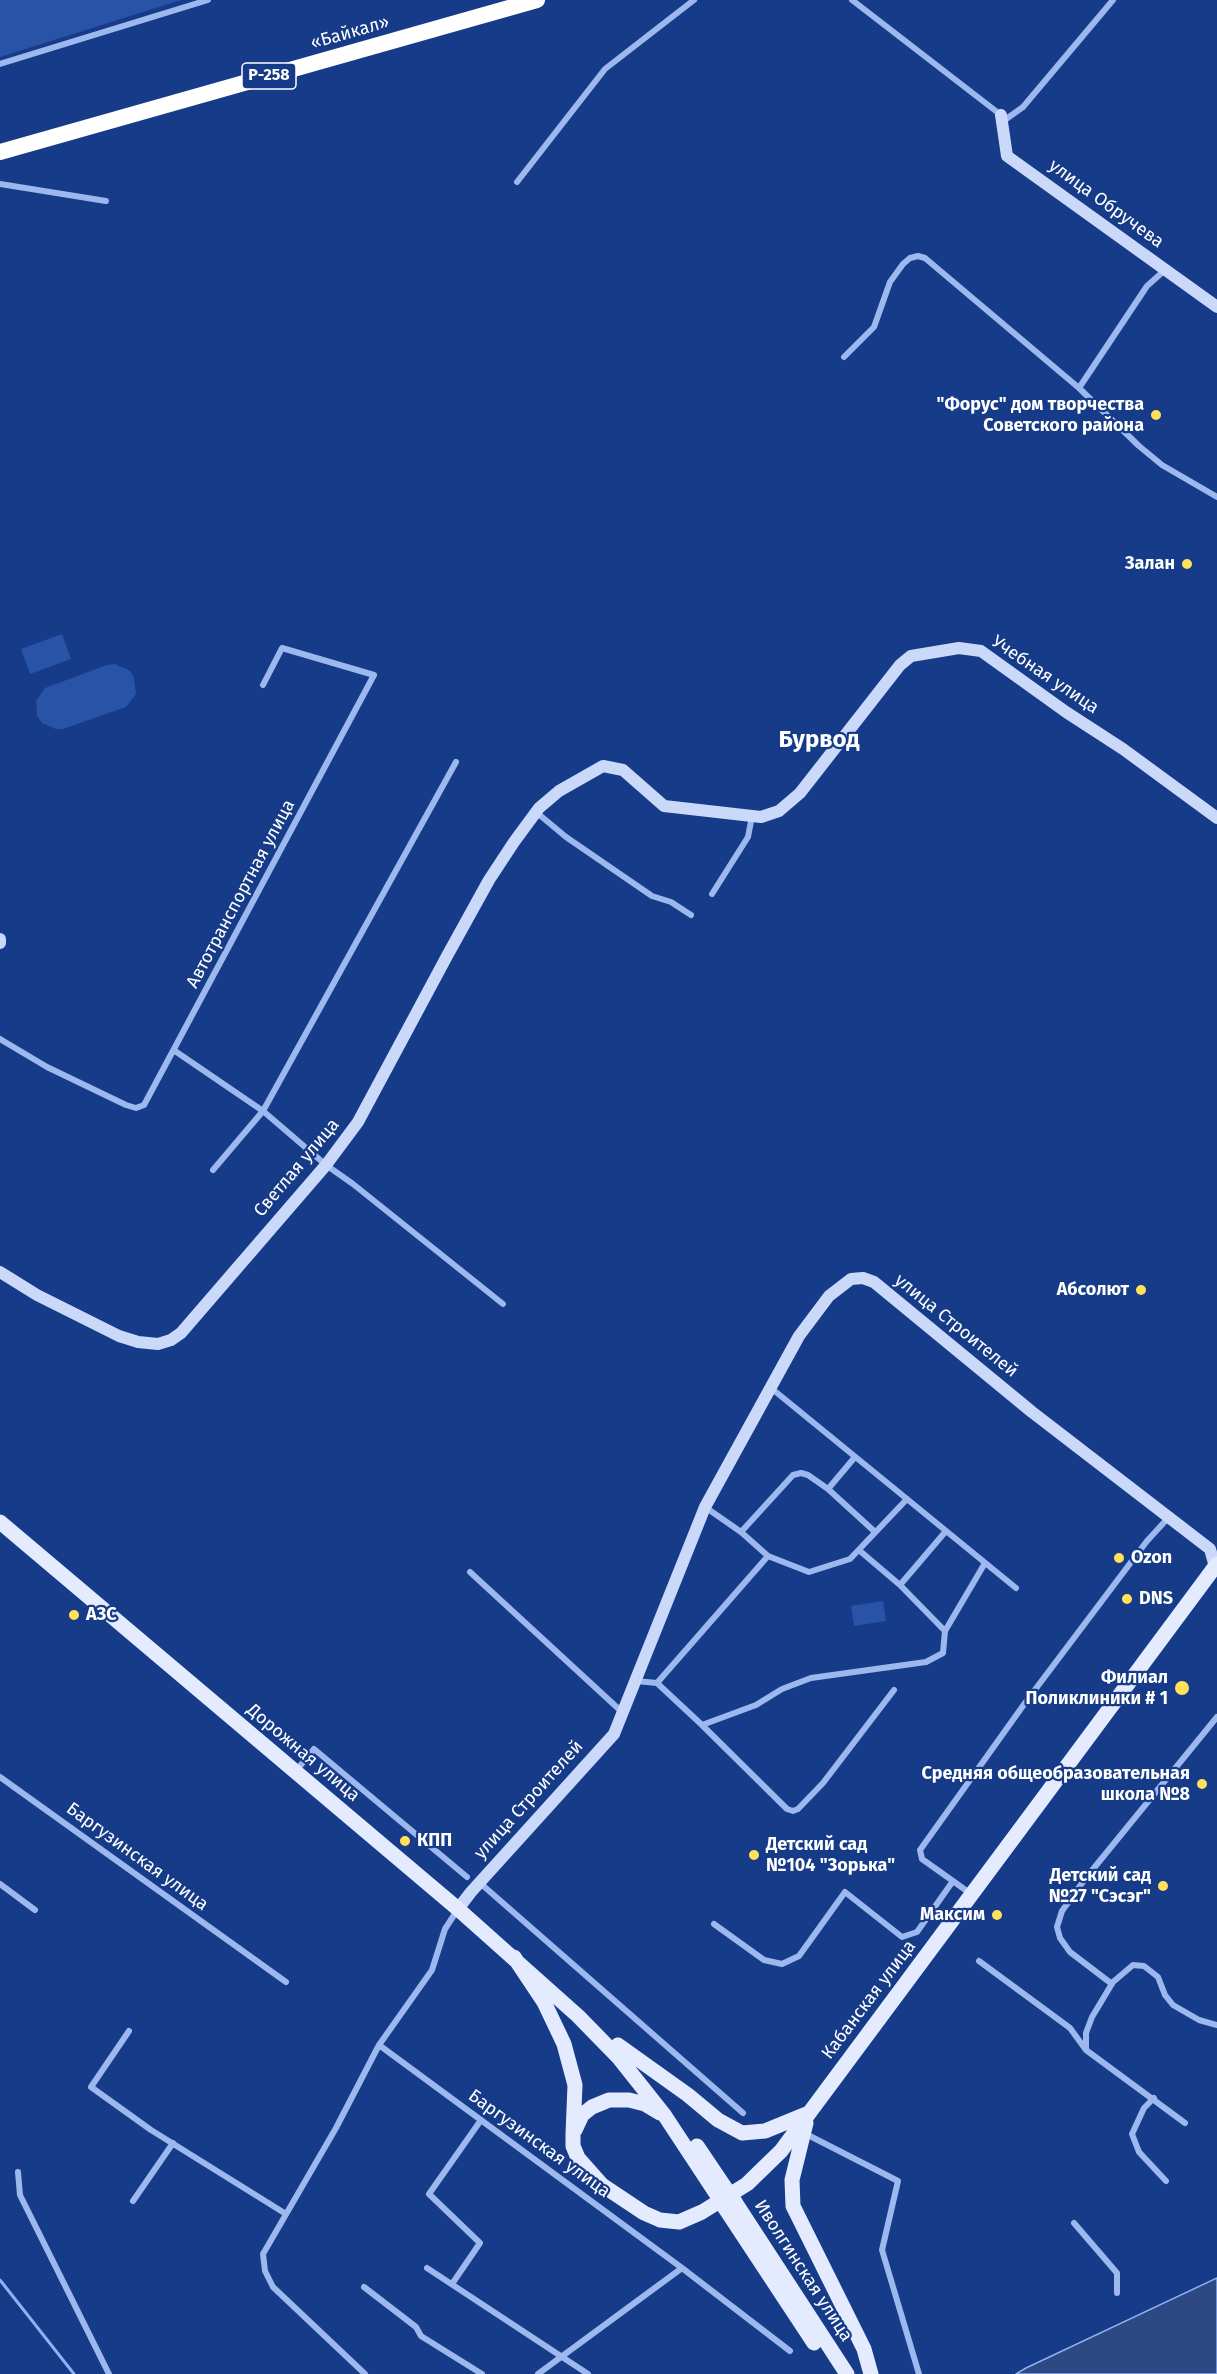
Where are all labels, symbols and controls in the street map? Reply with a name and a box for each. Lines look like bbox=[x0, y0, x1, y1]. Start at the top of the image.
street label: «Байкал» bbox=[308, 11, 392, 55]
road number: Р-258 bbox=[242, 63, 296, 89]
street label: улица Обручева bbox=[1044, 155, 1168, 253]
place label: "Форус" дом творчества Советского района bbox=[937, 394, 1144, 436]
marker: "Форус" дом творчества Советского района bbox=[1149, 408, 1163, 422]
place label: Залан bbox=[1125, 553, 1175, 575]
marker: Залан bbox=[1180, 557, 1194, 571]
street label: Учебная улица bbox=[987, 631, 1103, 719]
district label: Бурвод bbox=[778, 726, 860, 754]
street label: Автотранспортная улица bbox=[182, 796, 300, 992]
street label: Светлая улица bbox=[250, 1115, 344, 1221]
street label: улица Строителей bbox=[890, 1270, 1022, 1382]
place label: Абсолют bbox=[1057, 1279, 1129, 1301]
marker: Абсолют bbox=[1134, 1283, 1148, 1297]
place label: Ozon bbox=[1131, 1547, 1172, 1569]
marker: Ozon bbox=[1112, 1551, 1126, 1565]
place label: DNS bbox=[1139, 1588, 1173, 1610]
marker: DNS bbox=[1120, 1592, 1134, 1606]
place label: АЗС bbox=[86, 1604, 117, 1626]
marker: АЗС bbox=[67, 1608, 81, 1622]
place label: Филиал Поликлиники # 1 bbox=[1025, 1667, 1168, 1710]
marker: Филиал Поликлиники # 1 bbox=[1173, 1679, 1191, 1697]
street label: Дорожная улица bbox=[242, 1699, 364, 1807]
street label: улица Строителей bbox=[470, 1736, 588, 1864]
place label: Средняя общеобразовательная школа №8 bbox=[921, 1763, 1190, 1806]
marker: Средняя общеобразовательная школа №8 bbox=[1195, 1777, 1209, 1791]
street label: Баргузинская улица bbox=[62, 1798, 212, 1916]
place label: КПП bbox=[417, 1830, 452, 1852]
marker: КПП bbox=[398, 1834, 412, 1848]
place label: Детский сад №104 "Зорька" bbox=[766, 1834, 895, 1876]
marker: Детский сад №104 "Зорька" bbox=[747, 1848, 761, 1862]
place label: Детский сад №27 "Сэсэг" bbox=[1049, 1865, 1151, 1908]
marker: Детский сад №27 "Сэсэг" bbox=[1156, 1879, 1170, 1893]
place label: Максим bbox=[920, 1904, 985, 1926]
marker: Максим bbox=[990, 1908, 1004, 1922]
street label: Кабанская улица bbox=[817, 1936, 921, 2064]
street label: Баргузинская улица bbox=[464, 2085, 614, 2203]
street label: Иволгинская улица bbox=[749, 2196, 857, 2346]

